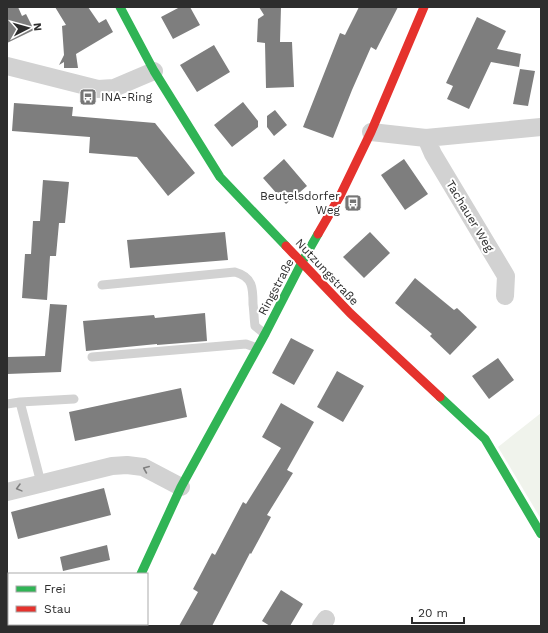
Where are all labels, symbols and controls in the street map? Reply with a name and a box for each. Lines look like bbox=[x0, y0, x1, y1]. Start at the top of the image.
north arrow bbox=[8, 8, 48, 48]
text: N bbox=[31, 22, 44, 32]
bus stop icon: INA-Ring bbox=[78, 87, 98, 107]
place label: INA-Ring bbox=[101, 90, 153, 104]
street label: Tachauer Weg bbox=[443, 178, 497, 255]
place label: Beutelsdorfer Weg bbox=[260, 189, 341, 217]
bus stop icon: Beutelsdorfer Weg bbox=[343, 193, 363, 213]
street label: Nutzungstraße bbox=[293, 236, 361, 308]
street label: Ringstraße bbox=[255, 256, 297, 318]
one-way arrow bbox=[142, 466, 149, 474]
one-way arrow bbox=[16, 484, 22, 492]
legend bbox=[8, 573, 148, 625]
text: Frei bbox=[44, 582, 66, 596]
scale bar bbox=[412, 599, 464, 625]
text: Stau bbox=[44, 602, 71, 616]
text: 20 m bbox=[418, 606, 448, 620]

